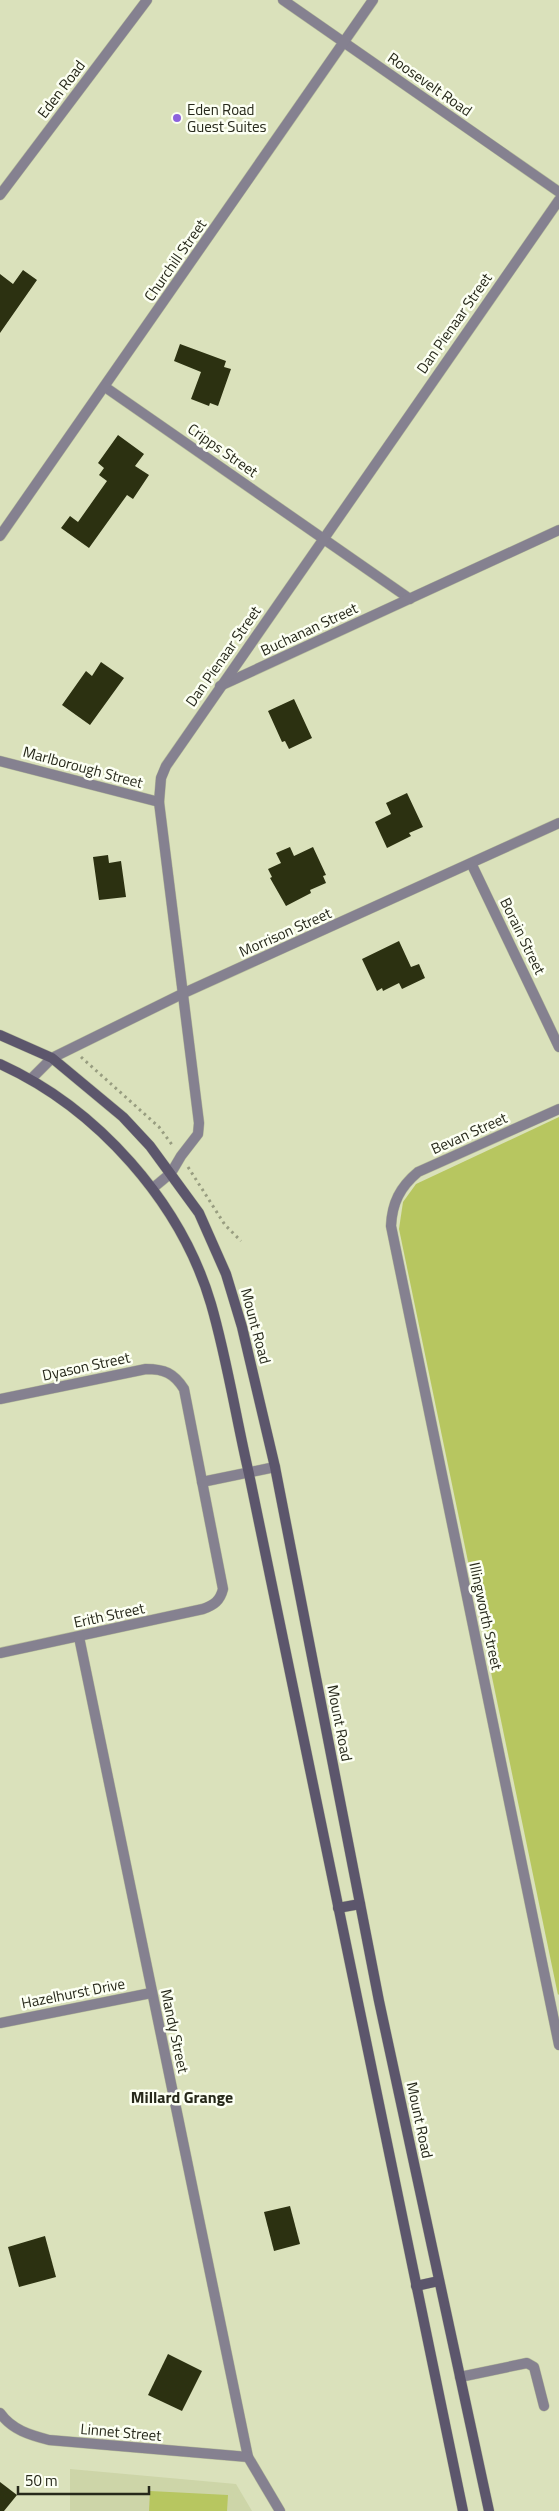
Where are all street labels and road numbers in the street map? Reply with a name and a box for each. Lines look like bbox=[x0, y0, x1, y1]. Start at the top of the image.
street label: Roosevelt Road bbox=[383, 46, 477, 122]
street label: Eden Road bbox=[31, 55, 91, 123]
street label: Churchill Street bbox=[138, 213, 212, 306]
street label: Dan Pienaar Street bbox=[411, 267, 498, 378]
street label: Cripps Street bbox=[183, 417, 264, 483]
street label: Buchanan Street bbox=[257, 596, 362, 662]
street label: Dan Pienaar Street bbox=[180, 600, 267, 711]
street label: Marlborough Street bbox=[20, 740, 146, 794]
street label: Borain Street bbox=[494, 894, 552, 979]
street label: Morrison Street bbox=[235, 901, 336, 963]
street label: Bevan Street bbox=[427, 1106, 511, 1160]
street label: Mount Road bbox=[235, 1286, 277, 1366]
street label: Dyason Street bbox=[40, 1345, 133, 1387]
street label: Illingworth Street bbox=[463, 1560, 509, 1673]
street label: Erith Street bbox=[71, 1596, 147, 1634]
street label: Mount Road bbox=[321, 1683, 359, 1763]
street label: Hazelhurst Drive bbox=[19, 1972, 127, 2014]
street label: Mandy Street bbox=[155, 1987, 195, 2076]
street label: Mount Road bbox=[401, 2080, 439, 2160]
street label: Linnet Street bbox=[79, 2417, 163, 2447]

